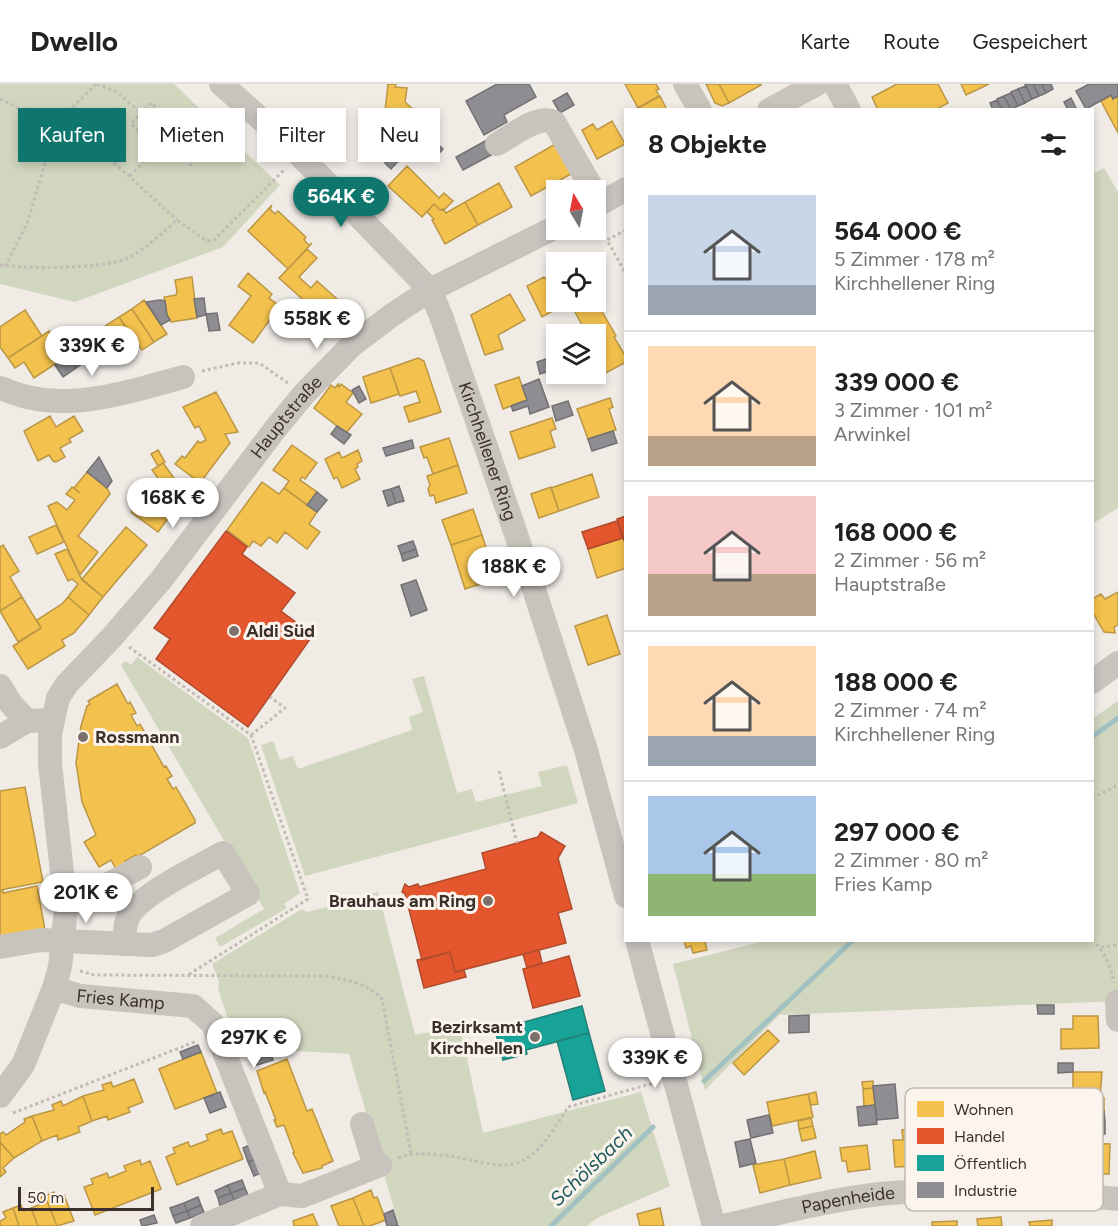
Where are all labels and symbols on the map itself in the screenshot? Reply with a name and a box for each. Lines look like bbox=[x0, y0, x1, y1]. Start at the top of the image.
pin: 564K € bbox=[292, 177, 390, 228]
north arrow bbox=[546, 180, 606, 240]
pin: 558K € bbox=[268, 299, 366, 350]
pin: 339K € bbox=[43, 326, 141, 377]
street label: Hauptstraße bbox=[246, 371, 327, 463]
street label: Kirchhellener Ring bbox=[454, 379, 522, 524]
pin: 168K € bbox=[124, 478, 222, 529]
pin: 188K € bbox=[465, 547, 563, 598]
place label: Aldi Süd bbox=[246, 620, 315, 642]
marker: Aldi Süd bbox=[227, 624, 241, 638]
place label: Rossmann bbox=[95, 726, 180, 748]
marker: Rossmann bbox=[76, 730, 90, 744]
pin: 201K € bbox=[37, 873, 135, 924]
place label: Brauhaus am Ring bbox=[329, 890, 476, 912]
marker: Brauhaus am Ring bbox=[481, 894, 495, 908]
street label: Fries Kamp bbox=[76, 985, 166, 1014]
place label: Bezirksamt Kirchhellen bbox=[430, 1016, 523, 1059]
pin: 297K € bbox=[205, 1018, 303, 1069]
marker: Bezirksamt Kirchhellen bbox=[528, 1030, 542, 1044]
pin: 339K € bbox=[606, 1038, 704, 1089]
legend bbox=[905, 1088, 1103, 1211]
text: Wohnen bbox=[954, 1100, 1014, 1119]
water label: Schölsbach bbox=[545, 1121, 637, 1211]
text: Handel bbox=[954, 1127, 1005, 1146]
text: Öffentlich bbox=[954, 1154, 1027, 1173]
text: Industrie bbox=[954, 1181, 1017, 1200]
street label: Papenheide bbox=[799, 1182, 896, 1218]
scale bar bbox=[18, 1184, 154, 1212]

